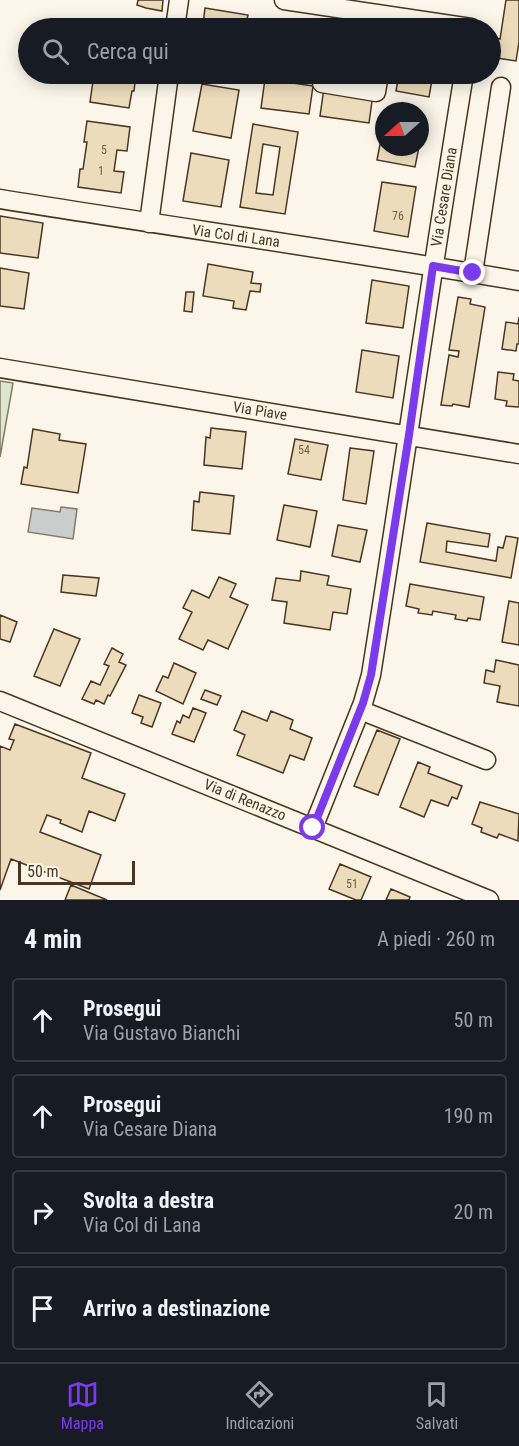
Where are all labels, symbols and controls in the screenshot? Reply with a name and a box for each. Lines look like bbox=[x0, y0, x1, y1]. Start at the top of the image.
search box bbox=[18, 18, 501, 84]
icon: search bbox=[39, 35, 72, 68]
text: Cerca qui bbox=[87, 39, 169, 64]
north arrow bbox=[375, 102, 429, 156]
house number: 5 bbox=[101, 143, 107, 157]
street label: Via Cesare Diana bbox=[427, 146, 461, 248]
house number: 1 bbox=[98, 164, 104, 178]
house number: 76 bbox=[392, 209, 404, 223]
street label: Via Col di Lana bbox=[191, 221, 281, 251]
route end bbox=[459, 259, 485, 285]
street label: Via Piave bbox=[232, 398, 288, 424]
house number: 54 bbox=[298, 443, 310, 457]
street label: Via di Renazzo bbox=[201, 775, 289, 825]
route start bbox=[299, 814, 325, 840]
scale bar bbox=[18, 858, 135, 886]
text: 50 m bbox=[27, 862, 59, 881]
house number: 51 bbox=[346, 877, 358, 891]
text: 4 min bbox=[24, 924, 82, 954]
text: A piedi · 260 m bbox=[377, 927, 495, 951]
text: Prosegui bbox=[83, 996, 161, 1021]
icon: ahead bbox=[26, 1004, 59, 1037]
text: 50 m bbox=[454, 1008, 493, 1032]
text: Via Gustavo Bianchi bbox=[83, 1021, 240, 1045]
text: Prosegui bbox=[83, 1092, 161, 1117]
icon: ahead bbox=[26, 1100, 59, 1133]
text: 190 m bbox=[444, 1104, 493, 1128]
text: Via Cesare Diana bbox=[83, 1117, 217, 1141]
text: Svolta a destra bbox=[83, 1188, 214, 1213]
icon: right bbox=[26, 1196, 59, 1229]
text: 20 m bbox=[454, 1200, 493, 1224]
text: Via Col di Lana bbox=[83, 1213, 201, 1237]
icon: arrive bbox=[26, 1292, 59, 1325]
text: Arrivo a destinazione bbox=[83, 1296, 270, 1321]
tab: Mappa bbox=[61, 1378, 104, 1433]
tab: Indicazioni bbox=[226, 1378, 294, 1433]
tab: Salvati bbox=[416, 1378, 458, 1433]

